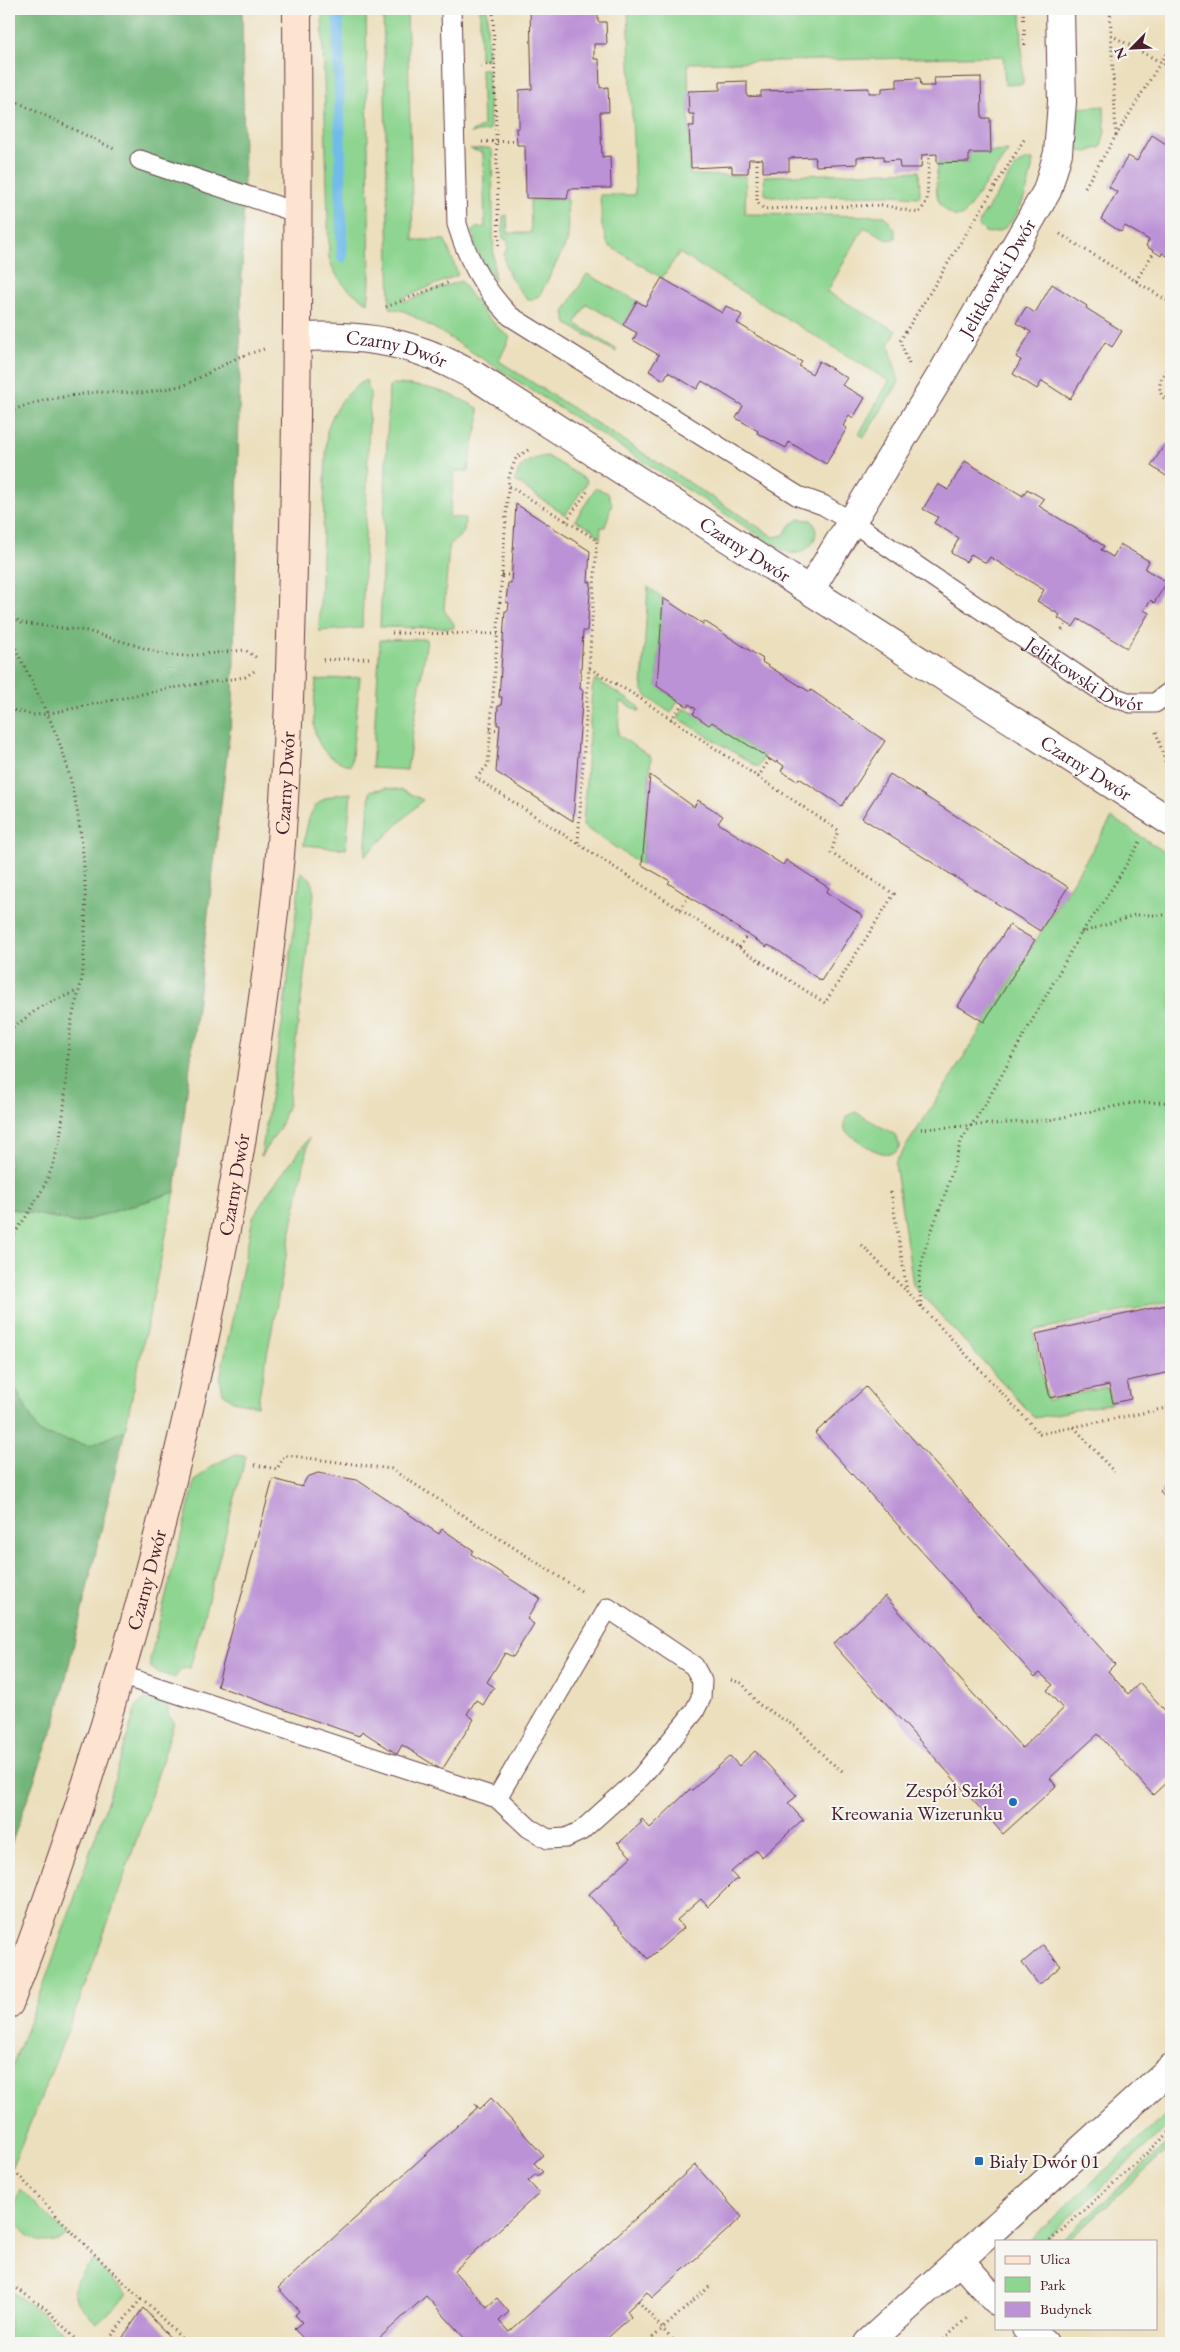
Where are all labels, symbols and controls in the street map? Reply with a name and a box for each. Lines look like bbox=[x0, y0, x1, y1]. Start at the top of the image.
north arrow bbox=[1108, 22, 1158, 72]
text: N bbox=[1109, 44, 1131, 62]
street label: Jelitkowski Dwór bbox=[952, 213, 1042, 344]
street label: Czarny Dwór bbox=[345, 324, 452, 374]
street label: Czarny Dwór bbox=[694, 510, 796, 588]
street label: Jelitkowski Dwór bbox=[1019, 629, 1143, 716]
street label: Czarny Dwór bbox=[1035, 729, 1137, 807]
street label: Czarny Dwór bbox=[269, 730, 301, 836]
street label: Czarny Dwór bbox=[212, 1131, 255, 1238]
street label: Czarny Dwór bbox=[120, 1526, 172, 1633]
place label: Zespół Szkół Kreowania Wizerunku bbox=[831, 1777, 1003, 1826]
marker: Zespół Szkół Kreowania Wizerunku bbox=[1007, 1796, 1019, 1808]
place label: Biały Dwór 01 bbox=[989, 2148, 1100, 2174]
marker: Biały Dwór 01 bbox=[973, 2155, 985, 2167]
legend bbox=[995, 2240, 1158, 2330]
text: Ulica bbox=[1040, 2249, 1070, 2268]
text: Park bbox=[1040, 2275, 1067, 2294]
text: Budynek bbox=[1040, 2299, 1093, 2318]

